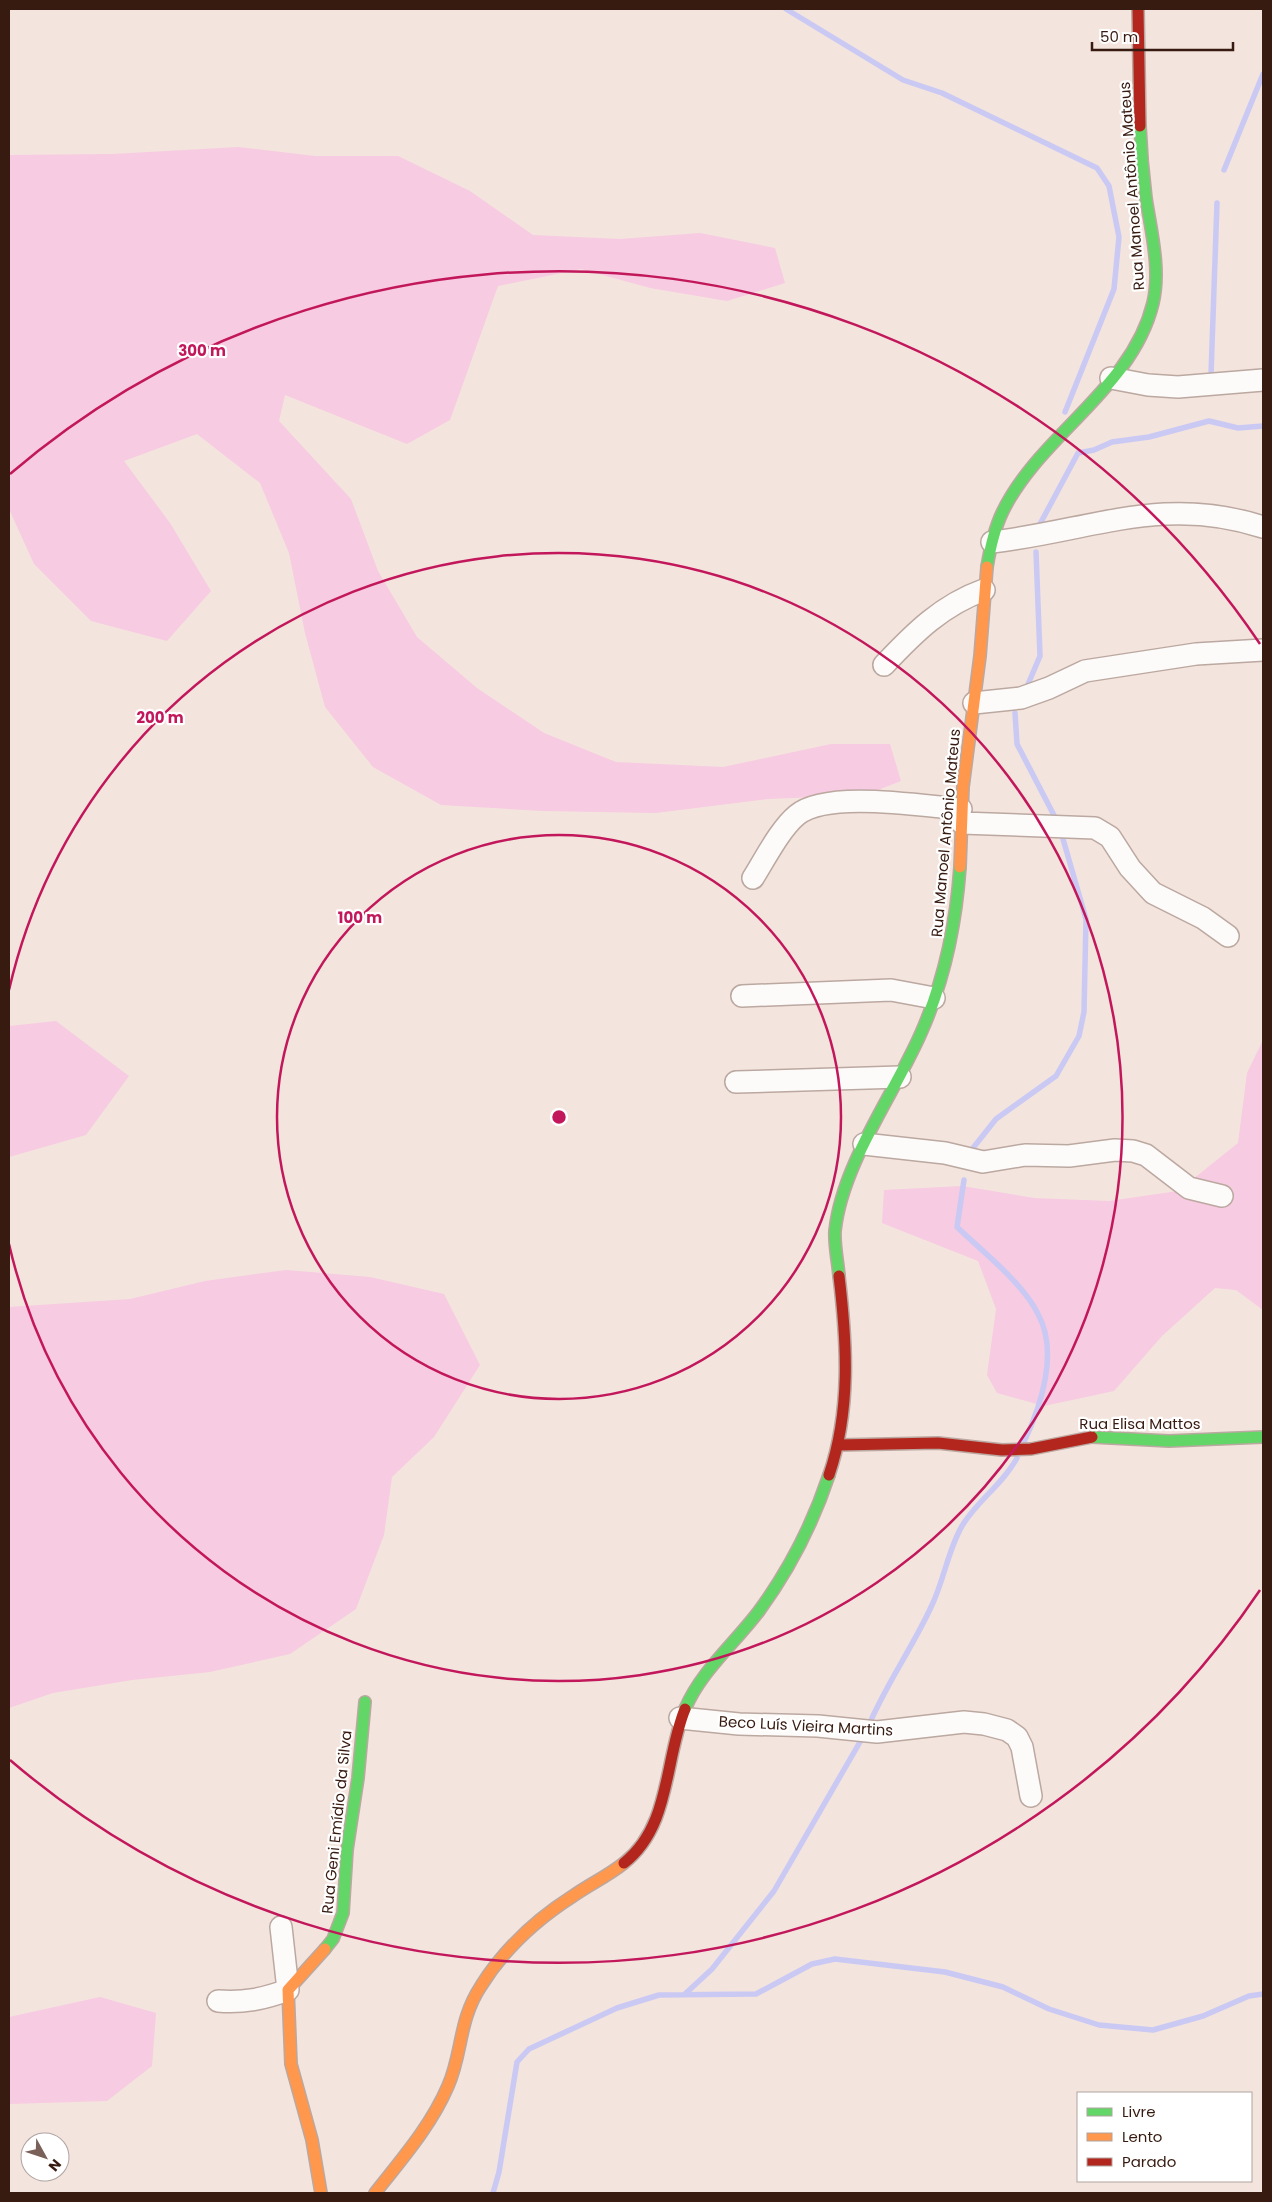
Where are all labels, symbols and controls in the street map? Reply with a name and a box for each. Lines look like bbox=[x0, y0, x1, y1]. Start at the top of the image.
scale bar bbox=[1092, 20, 1233, 52]
text: 50 m bbox=[1100, 26, 1138, 47]
street label: Rua Manoel Antônio Mateus bbox=[1114, 81, 1149, 291]
text: 300 m bbox=[178, 340, 226, 361]
text: 200 m bbox=[136, 707, 184, 728]
street label: Rua Manoel Antônio Mateus bbox=[926, 728, 965, 938]
text: 100 m bbox=[338, 907, 382, 928]
centre of rings bbox=[550, 1108, 568, 1126]
street label: Rua Elisa Mattos bbox=[1079, 1413, 1201, 1434]
street label: Beco Luís Vieira Martins bbox=[718, 1710, 894, 1741]
street label: Rua Geni Emídio da Silva bbox=[316, 1729, 357, 1915]
legend bbox=[1077, 2092, 1252, 2182]
text: Livre bbox=[1122, 2101, 1155, 2122]
text: Lento bbox=[1122, 2126, 1162, 2147]
north arrow bbox=[20, 2132, 70, 2182]
text: Parado bbox=[1122, 2151, 1176, 2172]
text: N bbox=[44, 2155, 66, 2176]

